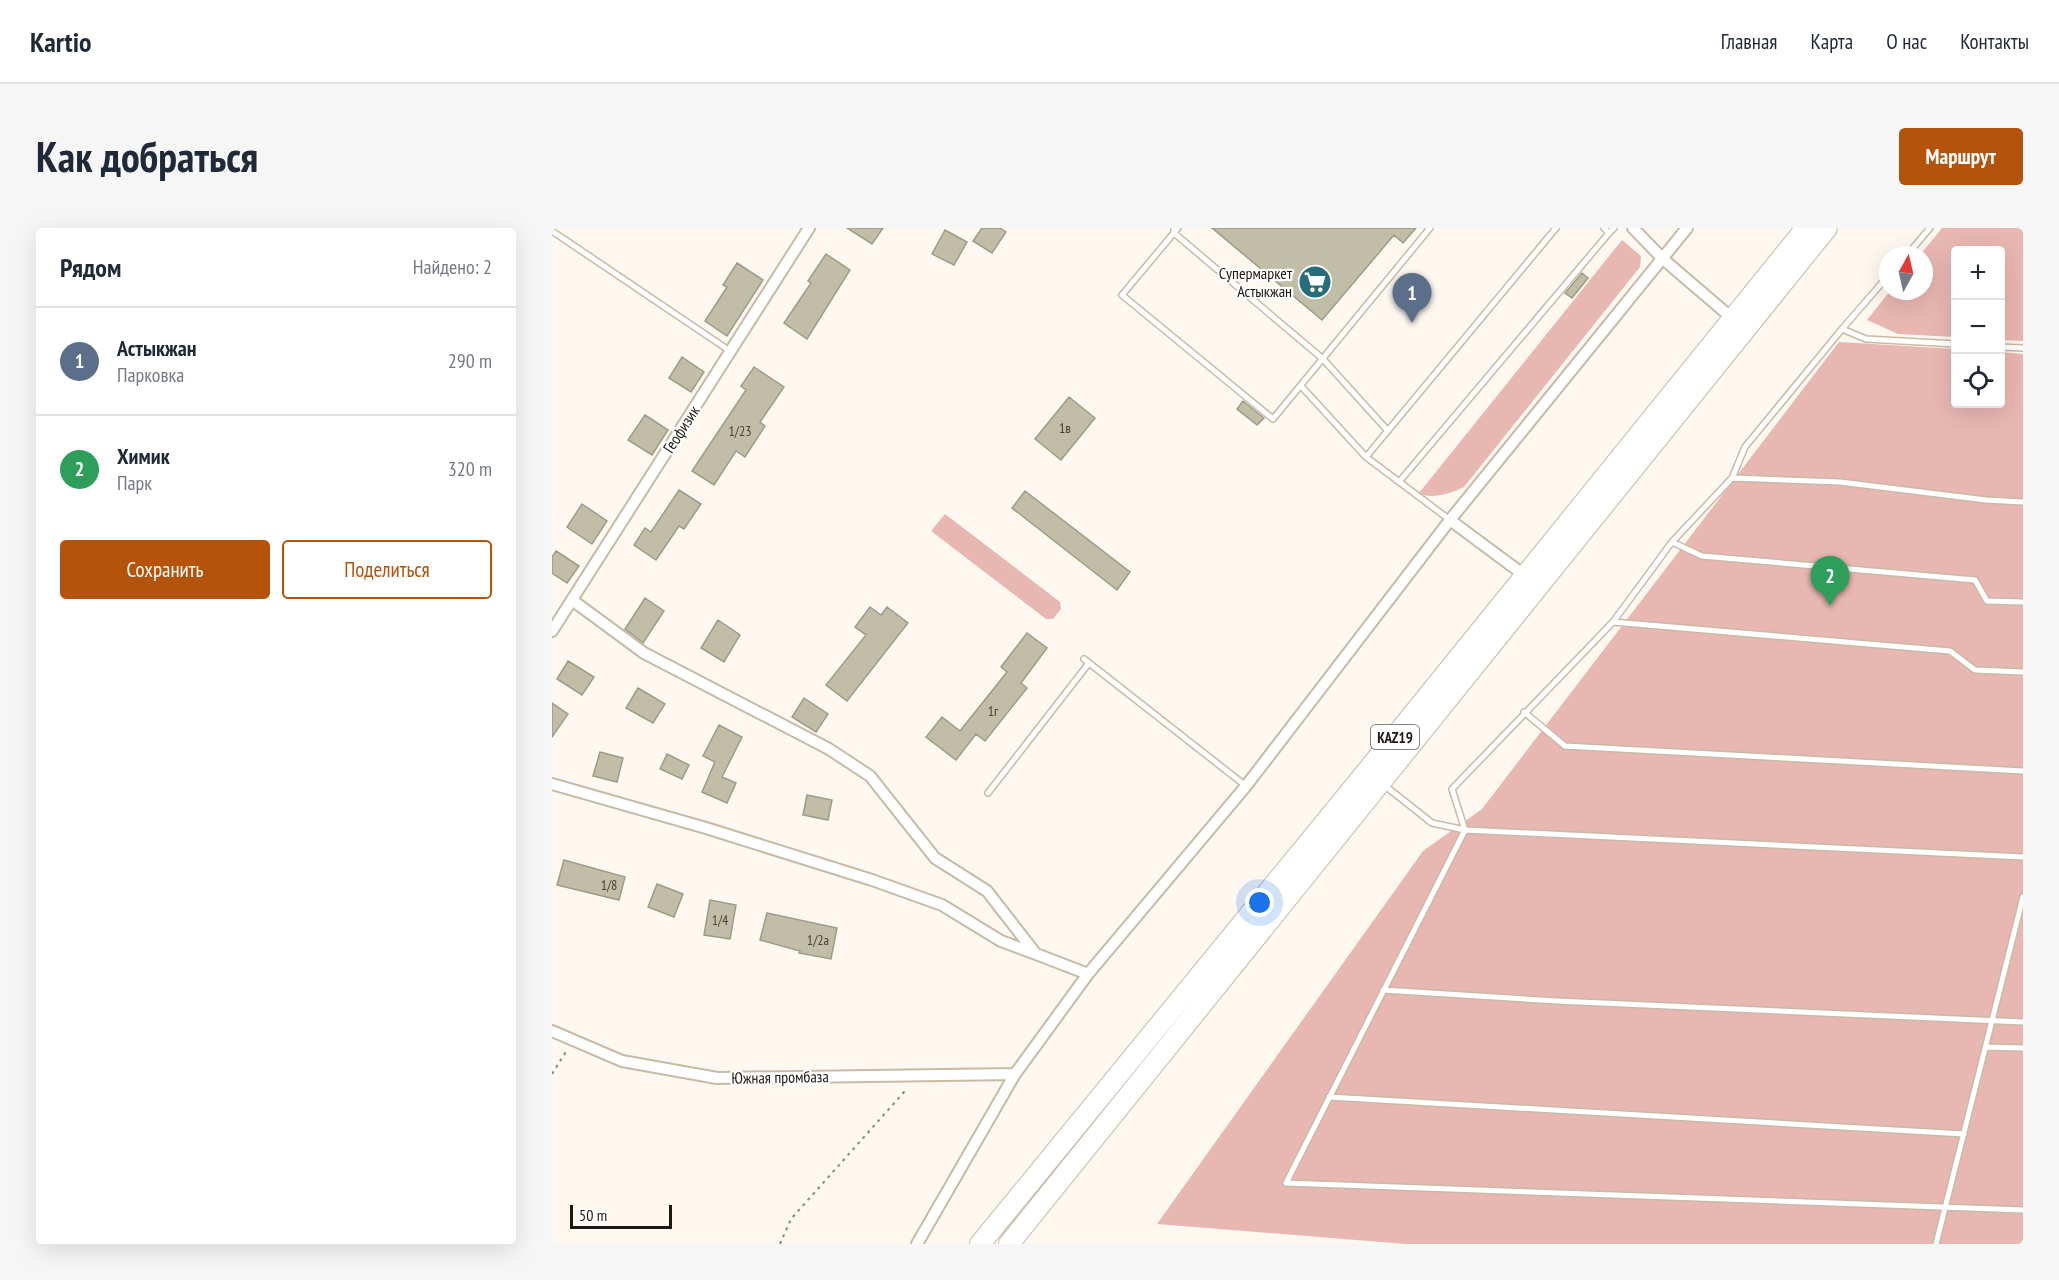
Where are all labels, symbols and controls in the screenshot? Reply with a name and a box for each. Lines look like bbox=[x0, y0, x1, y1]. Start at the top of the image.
text: Kartio bbox=[30, 23, 92, 60]
text: Главная bbox=[1721, 28, 1777, 55]
text: Карта bbox=[1810, 28, 1853, 55]
text: О нас bbox=[1886, 28, 1927, 55]
text: Контакты bbox=[1960, 28, 2029, 55]
button: Маршрут bbox=[1899, 128, 2023, 185]
text: Как добраться bbox=[36, 129, 258, 184]
north arrow bbox=[1879, 246, 1933, 300]
map controls bbox=[1951, 246, 2005, 408]
button: + bbox=[1951, 246, 2005, 300]
text: Рядом bbox=[60, 251, 121, 284]
text: Найдено: 2 bbox=[413, 254, 492, 280]
place label: Супермаркет Астыкжан bbox=[1219, 263, 1293, 301]
supermarket icon: Супермаркет Астыкжан bbox=[1297, 264, 1333, 300]
pin: 1 bbox=[1392, 274, 1432, 323]
button: − bbox=[1951, 300, 2005, 354]
text: Астыкжан bbox=[117, 334, 197, 362]
text: 1 bbox=[75, 348, 84, 374]
text: 290 m bbox=[448, 348, 492, 374]
button: locate bbox=[1951, 354, 2005, 408]
text: Парковка bbox=[117, 362, 184, 388]
street label: Геофизик bbox=[658, 401, 704, 456]
house number: 1в bbox=[1059, 419, 1071, 437]
house number: 1/23 bbox=[728, 422, 752, 440]
text: Химик bbox=[117, 442, 170, 470]
text: 2 bbox=[75, 456, 84, 482]
text: 320 m bbox=[448, 456, 492, 482]
text: Парк bbox=[117, 470, 152, 496]
button: Сохранить bbox=[60, 540, 270, 599]
button: Поделиться bbox=[282, 540, 492, 599]
pin: 2 bbox=[1810, 556, 1850, 606]
house number: 1г bbox=[988, 702, 999, 720]
road number: KAZ19 bbox=[1371, 725, 1419, 749]
house number: 1/8 bbox=[601, 876, 617, 894]
your location bbox=[1245, 888, 1274, 917]
house number: 1/4 bbox=[712, 911, 729, 929]
house number: 1/2а bbox=[807, 931, 829, 949]
street label: Южная промбаза bbox=[731, 1066, 829, 1088]
scale bar bbox=[570, 1202, 672, 1230]
text: 50 m bbox=[579, 1205, 607, 1225]

